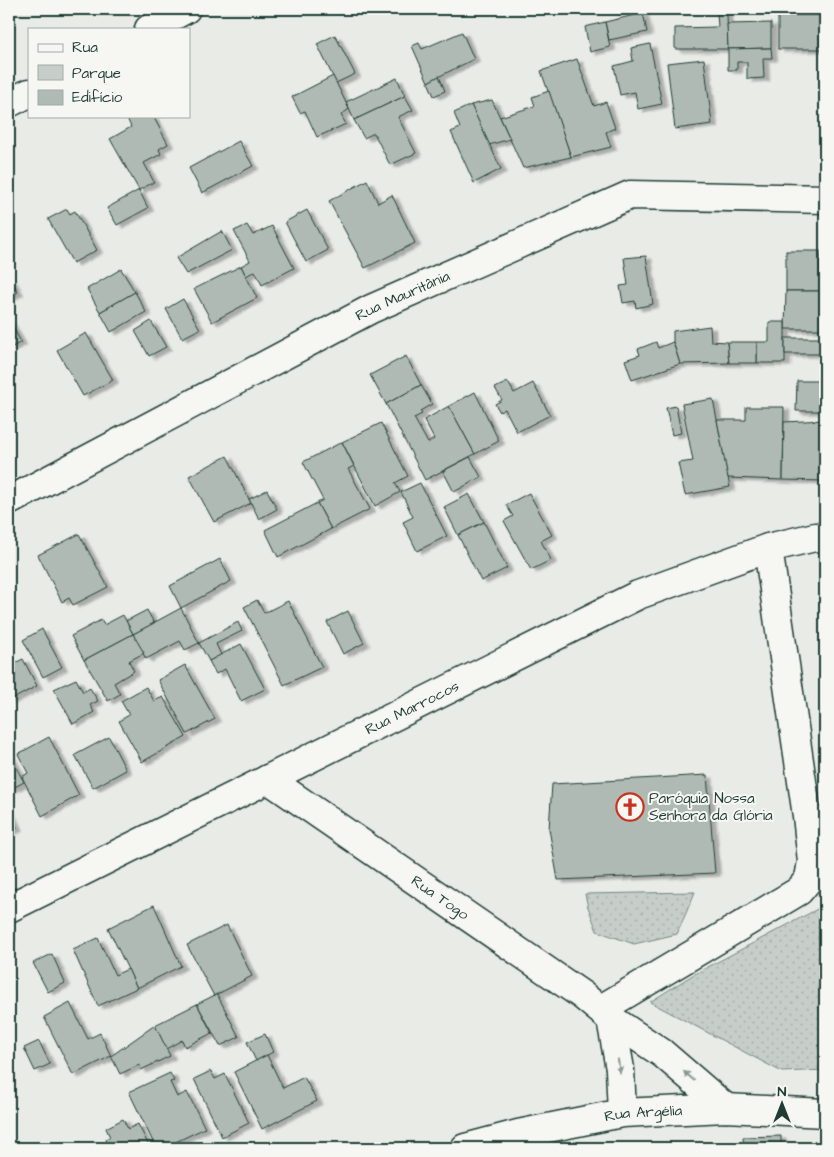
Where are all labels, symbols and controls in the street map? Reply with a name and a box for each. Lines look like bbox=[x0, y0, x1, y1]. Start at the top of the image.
legend bbox=[28, 28, 190, 118]
text: Rua bbox=[72, 37, 98, 58]
text: Parque bbox=[72, 63, 121, 84]
text: Edifício bbox=[72, 87, 123, 108]
street label: Rua Mauritânia bbox=[352, 265, 453, 326]
street label: Rua Marrocos bbox=[362, 676, 463, 740]
place label: Paróquia Nossa Senhora da Glória bbox=[649, 788, 773, 826]
church icon: Paróquia Nossa Senhora da Glória bbox=[615, 792, 645, 822]
street label: Rua Togo bbox=[407, 871, 473, 926]
one-way arrow bbox=[615, 1058, 623, 1074]
one-way arrow bbox=[683, 1070, 695, 1082]
north arrow bbox=[756, 1080, 806, 1130]
text: N bbox=[778, 1082, 787, 1102]
street label: Rua Argélia bbox=[602, 1100, 683, 1127]

